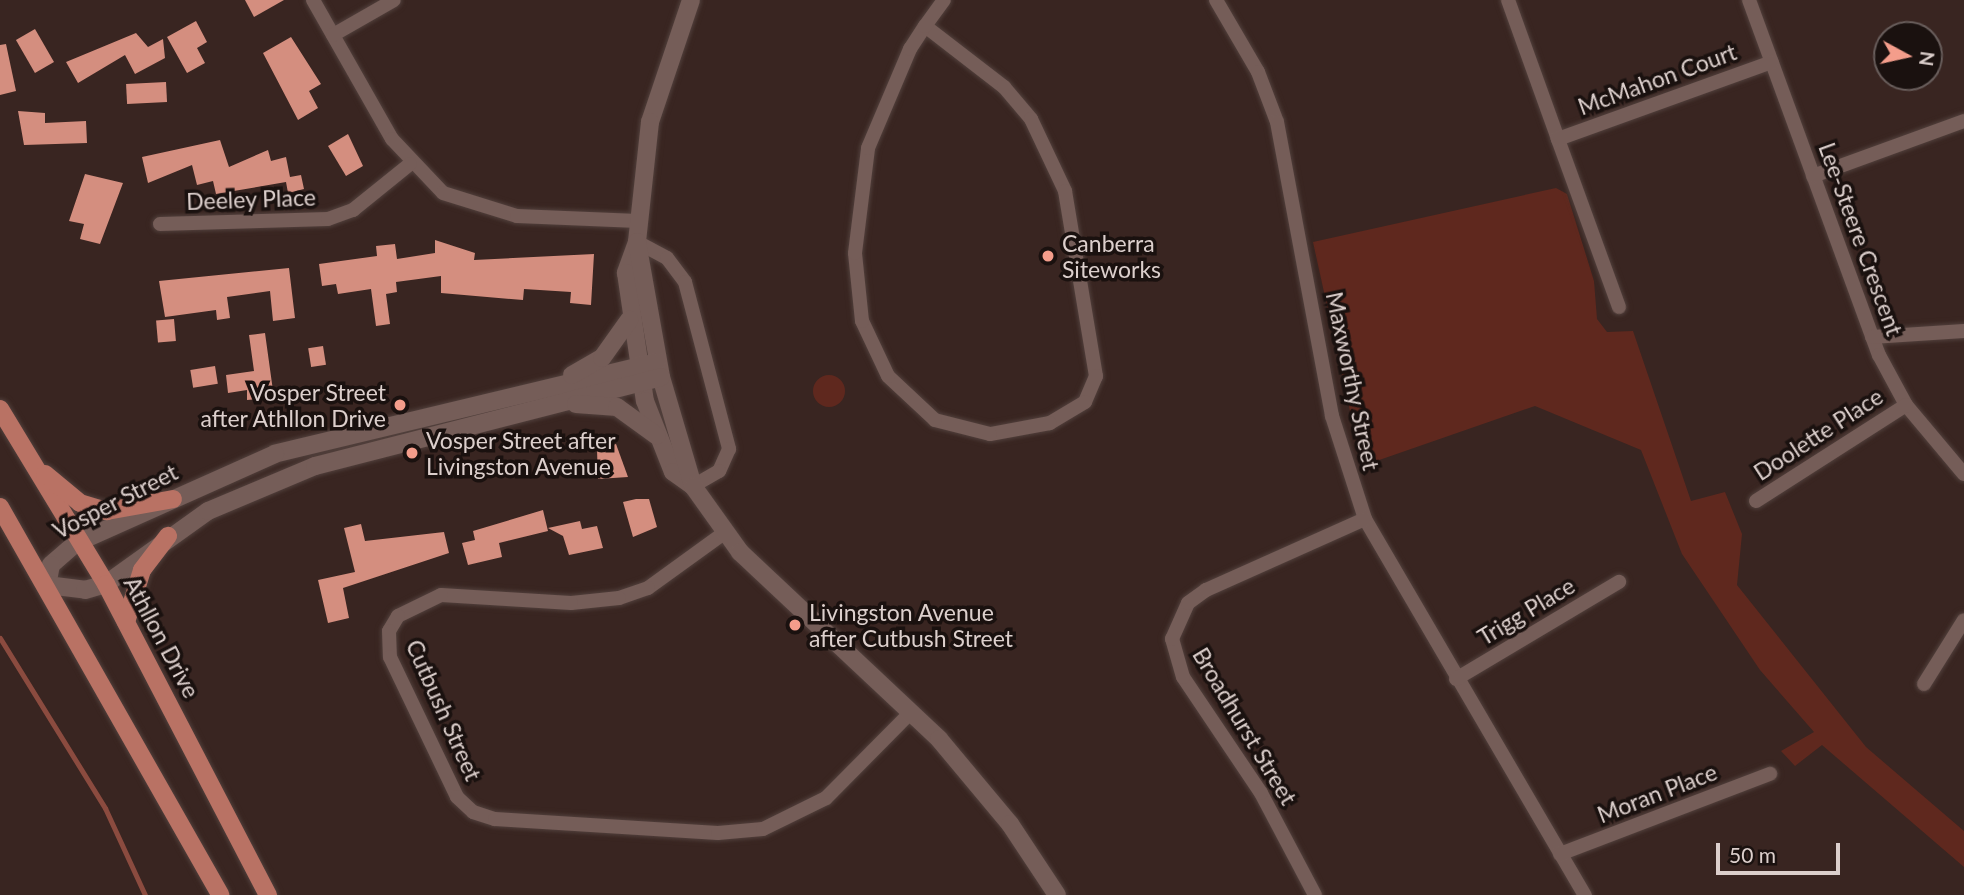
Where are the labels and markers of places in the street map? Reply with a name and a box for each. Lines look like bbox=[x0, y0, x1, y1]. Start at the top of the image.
place label: Canberra Siteworks bbox=[1062, 229, 1161, 283]
marker: Canberra Siteworks bbox=[1040, 248, 1056, 264]
place label: Vosper Street after Athllon Drive bbox=[199, 378, 386, 432]
marker: Vosper Street after Athllon Drive bbox=[392, 397, 408, 413]
place label: Vosper Street after Livingston Avenue bbox=[426, 426, 616, 480]
marker: Vosper Street after Livingston Avenue bbox=[404, 445, 420, 461]
place label: Livingston Avenue after Cutbush Street bbox=[809, 598, 1014, 652]
marker: Livingston Avenue after Cutbush Street bbox=[787, 617, 803, 633]

